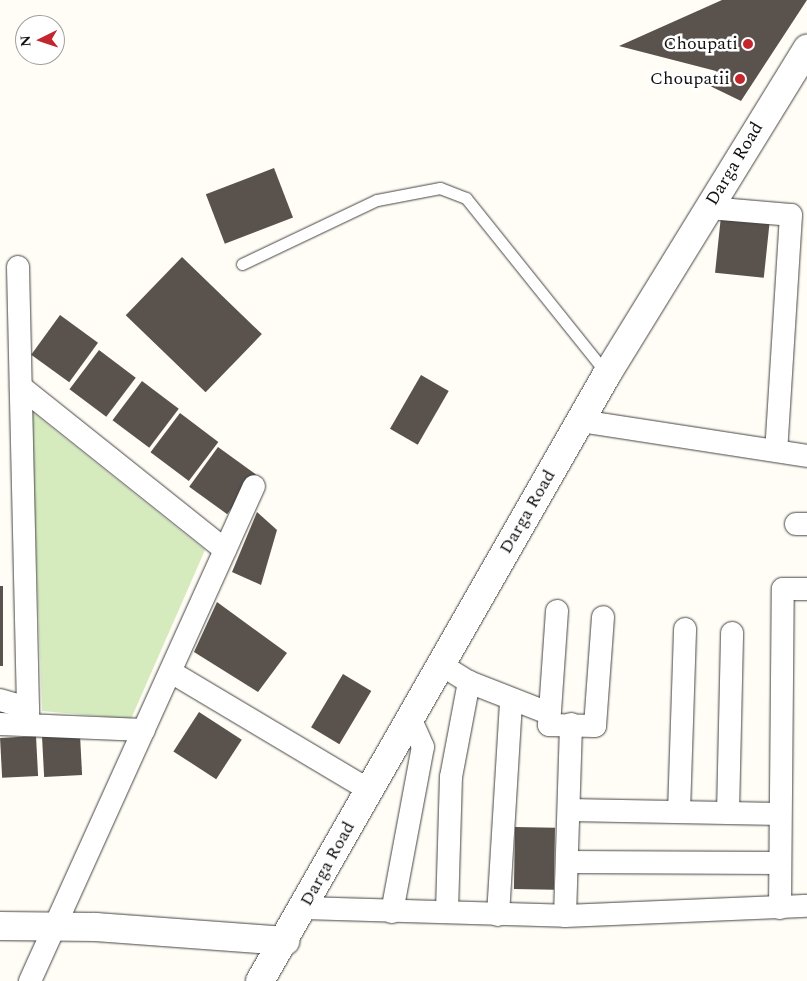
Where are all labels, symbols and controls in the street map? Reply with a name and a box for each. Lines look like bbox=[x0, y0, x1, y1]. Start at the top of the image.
north arrow bbox=[15, 15, 65, 65]
place label: Choupati bbox=[664, 33, 738, 55]
text: N bbox=[15, 35, 36, 47]
marker: Choupati bbox=[742, 38, 754, 50]
place label: Choupatii bbox=[650, 68, 730, 90]
marker: Choupatii bbox=[734, 73, 746, 85]
street label: Darga Road bbox=[702, 118, 768, 210]
street label: Darga Road bbox=[495, 466, 561, 558]
street label: Darga Road bbox=[296, 818, 360, 910]

